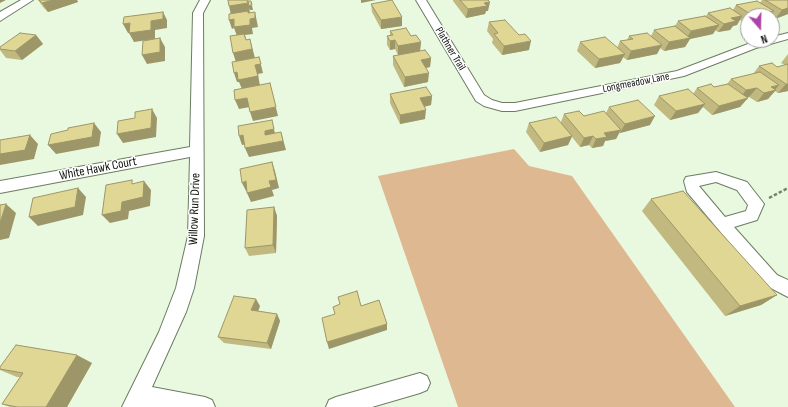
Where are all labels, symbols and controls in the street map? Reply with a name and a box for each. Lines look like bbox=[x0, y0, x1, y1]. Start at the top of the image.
north arrow bbox=[740, 8, 780, 48]
street label: Plathner Trail bbox=[432, 25, 468, 73]
text: N bbox=[759, 32, 769, 46]
street label: Longmeadow Lane bbox=[601, 70, 671, 96]
street label: White Hawk Court bbox=[58, 154, 138, 184]
street label: Willow Run Drive bbox=[186, 173, 204, 245]

